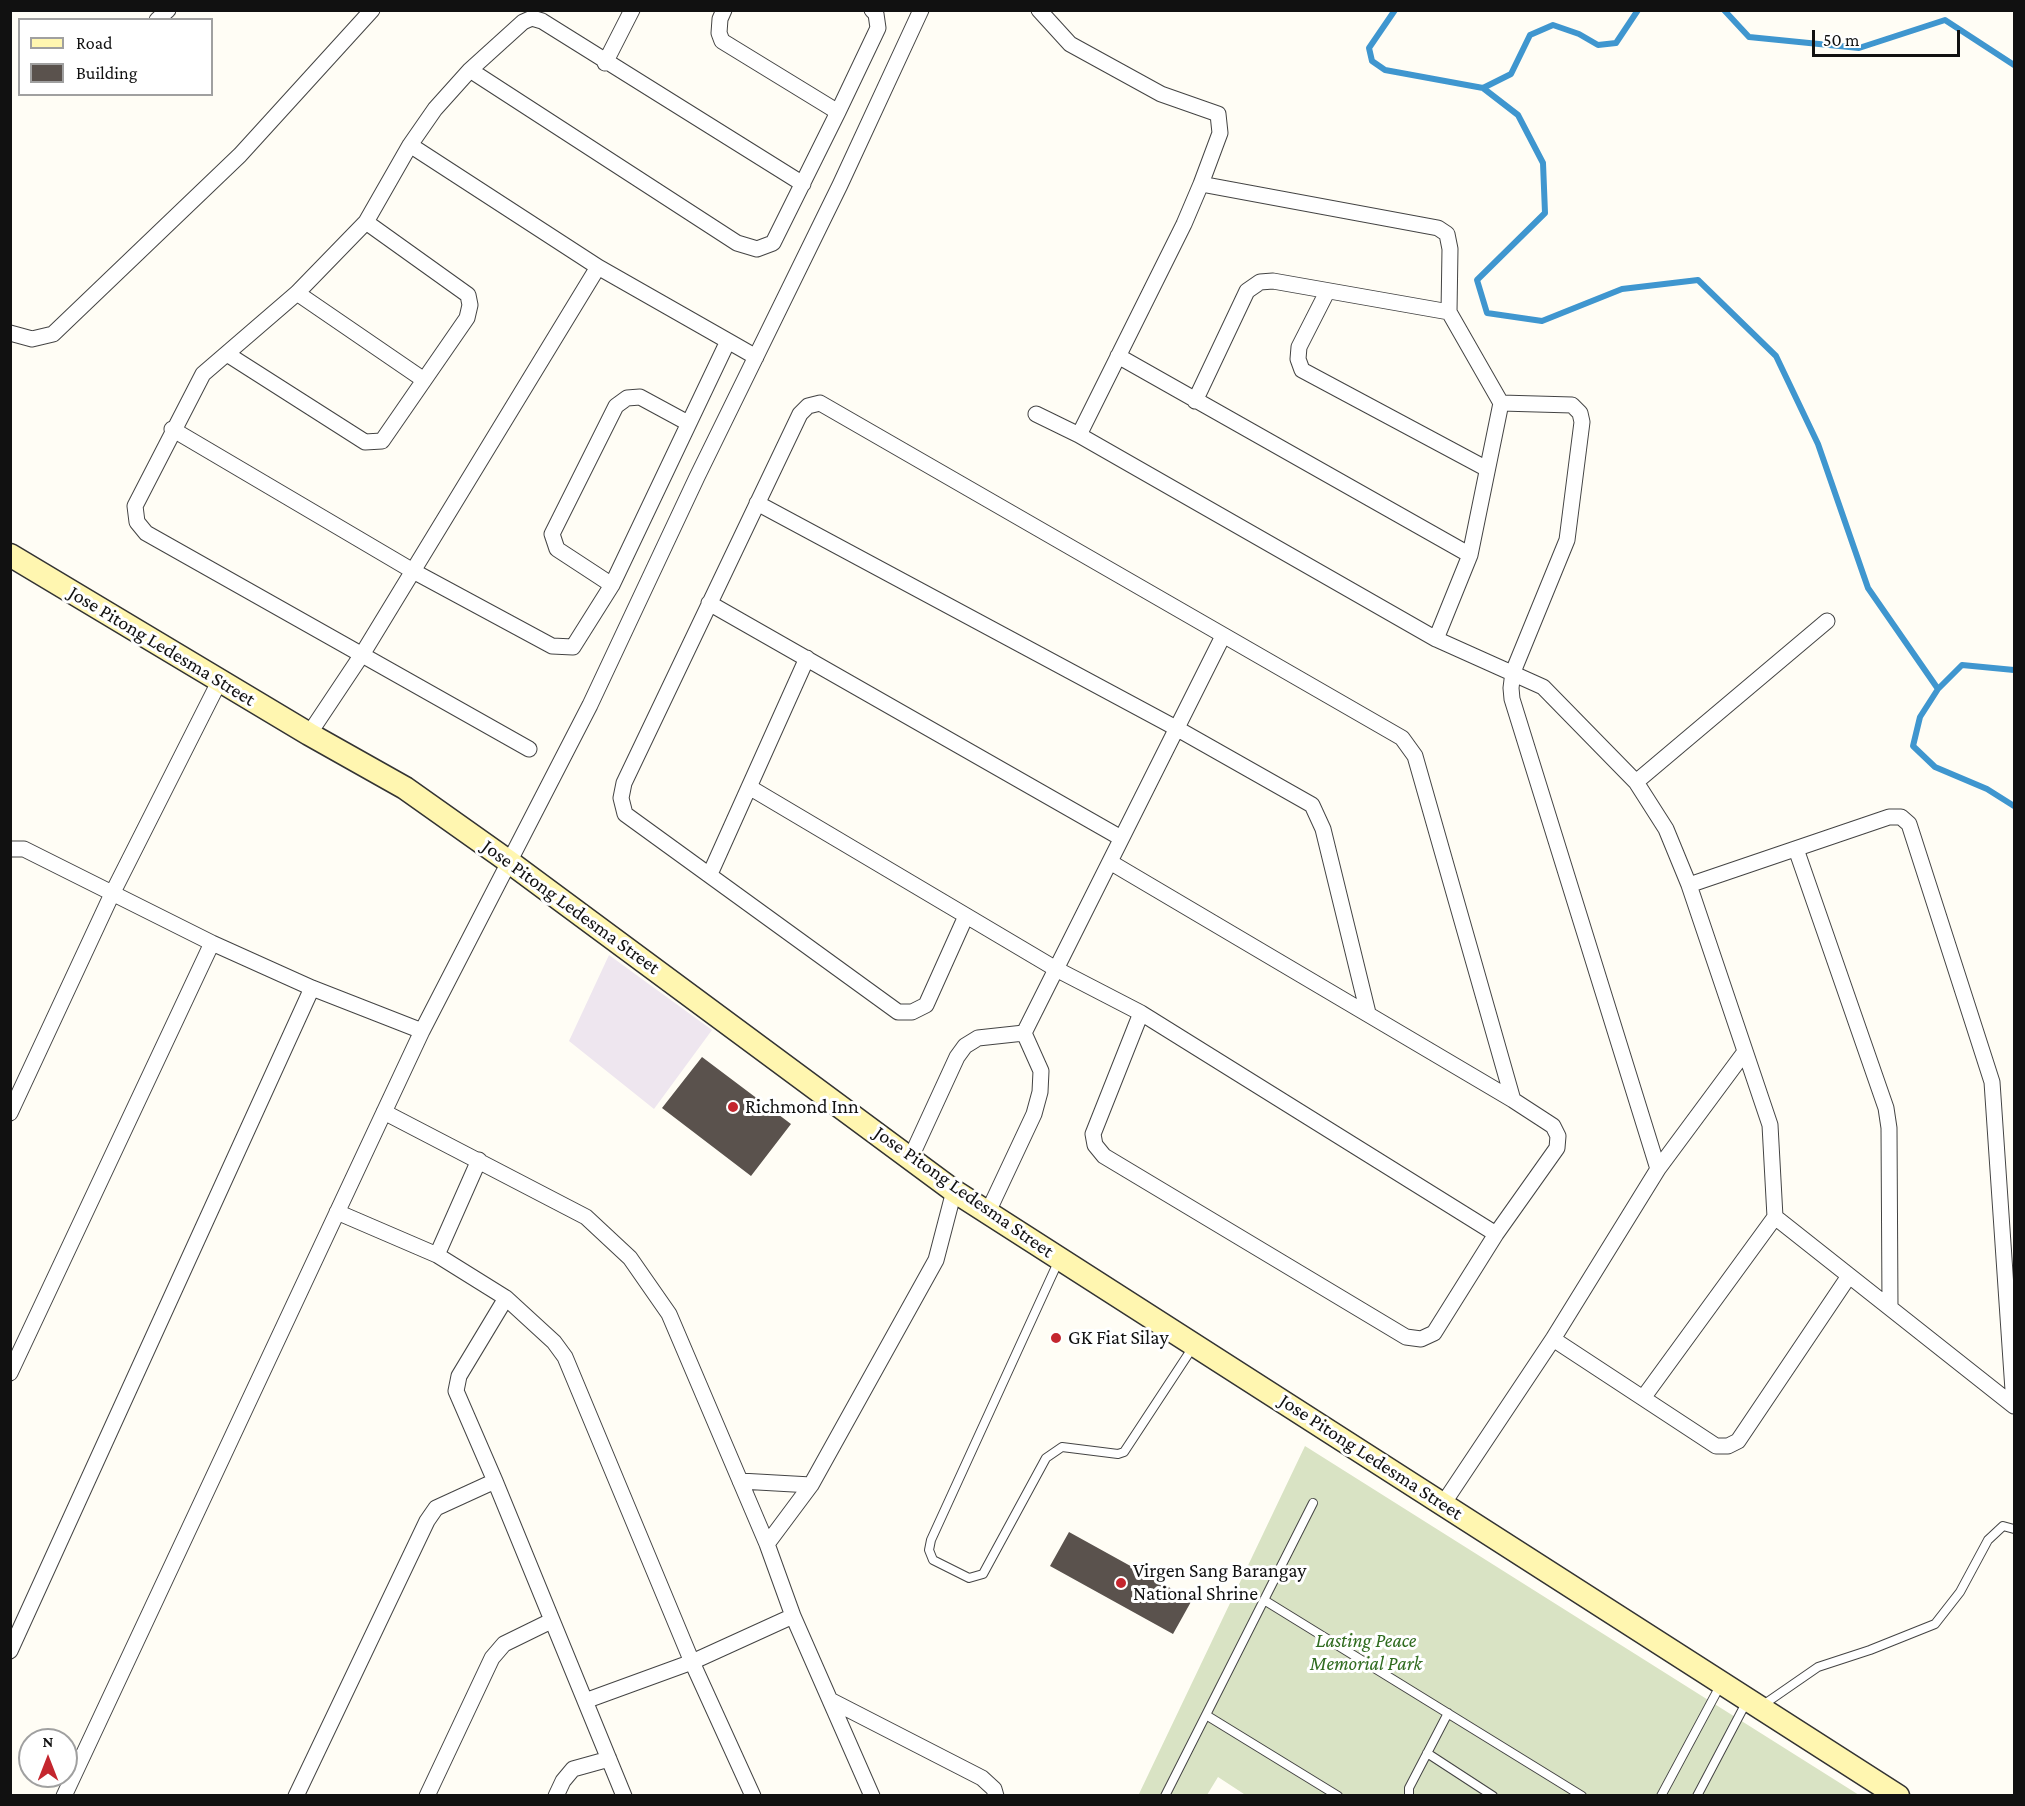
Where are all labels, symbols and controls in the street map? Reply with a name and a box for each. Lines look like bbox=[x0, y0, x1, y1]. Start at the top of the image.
legend bbox=[18, 18, 213, 96]
scale bar bbox=[1815, 18, 1964, 56]
text: 50 m bbox=[1823, 30, 1860, 50]
text: Road bbox=[76, 33, 113, 53]
text: Building bbox=[76, 63, 137, 83]
street label: Jose Pitong Ledesma Street bbox=[64, 581, 260, 711]
street label: Jose Pitong Ledesma Street bbox=[477, 834, 665, 980]
place label: Richmond Inn bbox=[745, 1095, 859, 1119]
marker: Richmond Inn bbox=[726, 1100, 740, 1114]
street label: Jose Pitong Ledesma Street bbox=[869, 1121, 1059, 1263]
place label: GK Fiat Silay bbox=[1068, 1326, 1169, 1350]
marker: GK Fiat Silay bbox=[1049, 1331, 1063, 1345]
street label: Jose Pitong Ledesma Street bbox=[1275, 1389, 1467, 1525]
place label: Virgen Sang Barangay National Shrine bbox=[1133, 1559, 1307, 1606]
marker: Virgen Sang Barangay National Shrine bbox=[1114, 1576, 1128, 1590]
park label: Lasting Peace Memorial Park bbox=[1310, 1629, 1422, 1676]
north arrow bbox=[18, 1728, 78, 1788]
text: N bbox=[43, 1733, 53, 1750]

